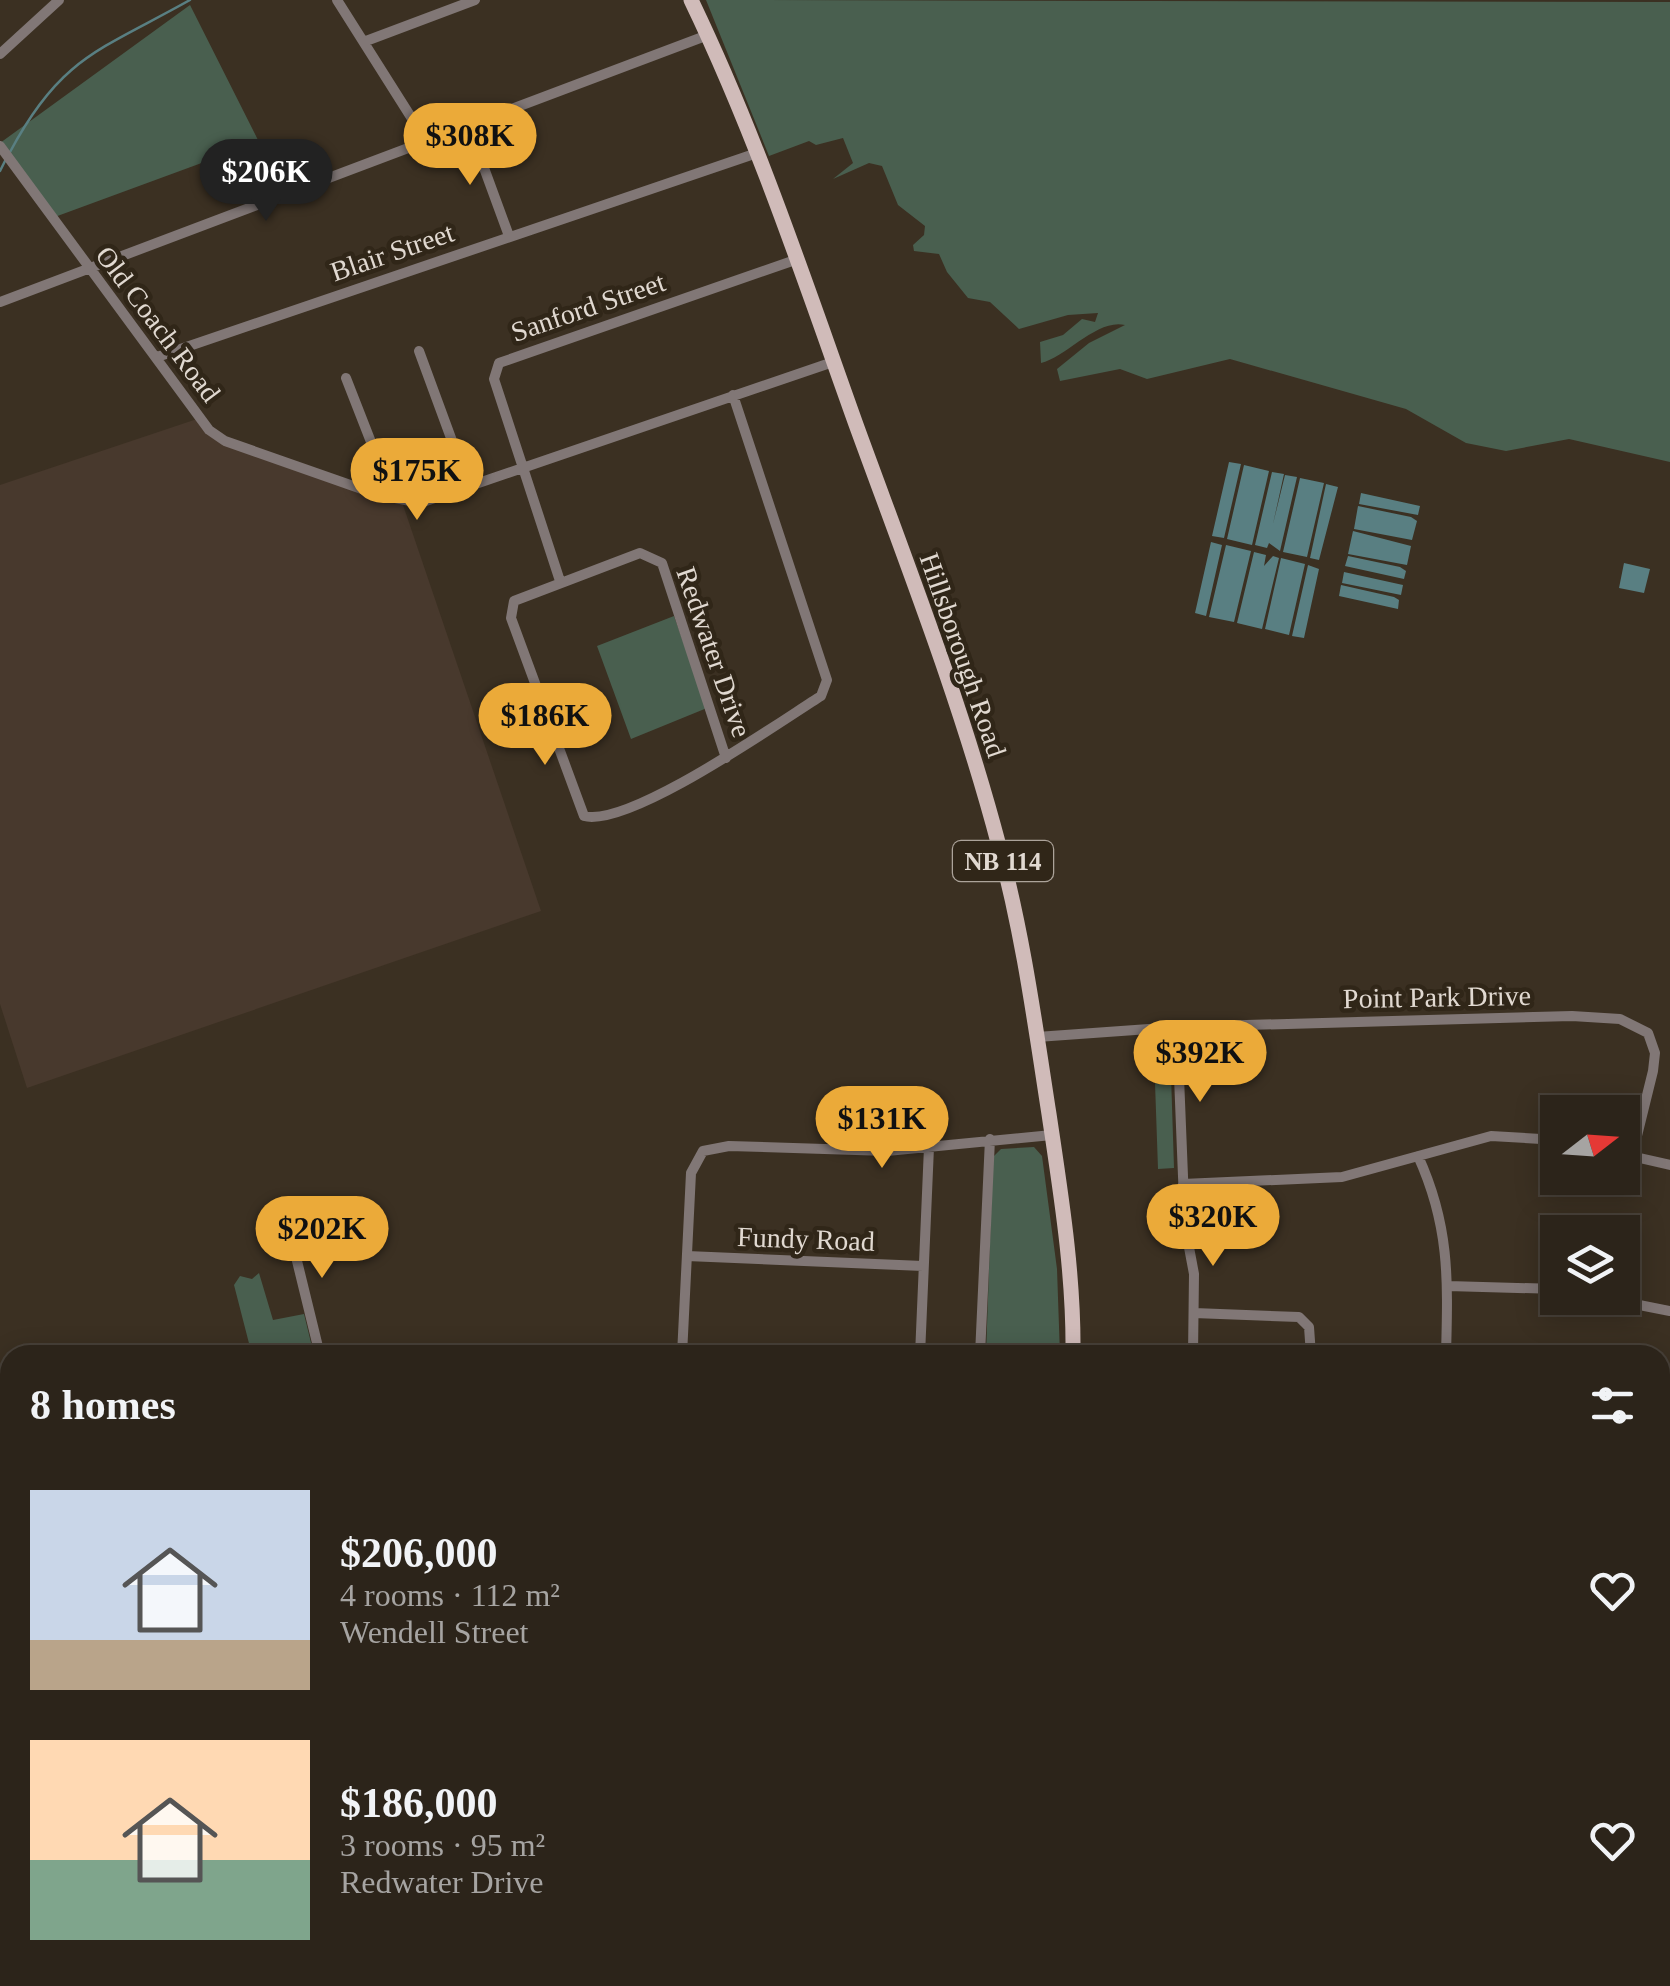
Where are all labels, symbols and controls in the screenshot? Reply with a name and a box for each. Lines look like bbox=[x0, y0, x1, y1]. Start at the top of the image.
pin: $308K bbox=[400, 103, 540, 188]
text: $308K bbox=[426, 117, 514, 153]
pin: $206K bbox=[196, 139, 336, 224]
text: $206K bbox=[222, 153, 310, 189]
street label: Blair Street bbox=[326, 216, 458, 288]
street label: Old Coach Road bbox=[89, 240, 227, 408]
street label: Sanford Street bbox=[507, 266, 669, 348]
pin: $175K bbox=[347, 438, 487, 523]
text: $175K bbox=[373, 452, 461, 488]
street label: Hillsborough Road bbox=[914, 549, 1012, 761]
street label: Redwater Drive bbox=[670, 563, 758, 741]
pin: $186K bbox=[475, 683, 615, 768]
text: $186K bbox=[501, 697, 589, 733]
road number: NB 114 bbox=[953, 841, 1053, 881]
street label: Point Park Drive bbox=[1343, 980, 1531, 1014]
pin: $392K bbox=[1130, 1020, 1270, 1105]
text: $392K bbox=[1156, 1034, 1244, 1070]
pin: $131K bbox=[812, 1086, 952, 1171]
north arrow bbox=[1540, 1095, 1640, 1195]
map controls bbox=[1540, 1095, 1640, 1315]
text: $131K bbox=[838, 1100, 926, 1136]
pin: $320K bbox=[1143, 1184, 1283, 1269]
pin: $202K bbox=[252, 1196, 392, 1281]
text: $320K bbox=[1169, 1198, 1257, 1234]
text: $202K bbox=[278, 1210, 366, 1246]
button: layers bbox=[1540, 1215, 1640, 1315]
street label: Fundy Road bbox=[737, 1221, 875, 1257]
icon: filters bbox=[1585, 1378, 1640, 1433]
text: 8 homes bbox=[30, 1382, 176, 1428]
icon: home bbox=[110, 1530, 230, 1650]
text: $206,000 bbox=[340, 1530, 498, 1576]
icon: heart bbox=[1585, 1563, 1640, 1618]
text: 4 rooms · 112 m² bbox=[340, 1577, 560, 1613]
text: Wendell Street bbox=[340, 1614, 528, 1650]
icon: home bbox=[110, 1780, 230, 1900]
text: $186,000 bbox=[340, 1780, 498, 1826]
icon: heart bbox=[1585, 1813, 1640, 1868]
text: 3 rooms · 95 m² bbox=[340, 1827, 545, 1863]
text: Redwater Drive bbox=[340, 1864, 543, 1900]

